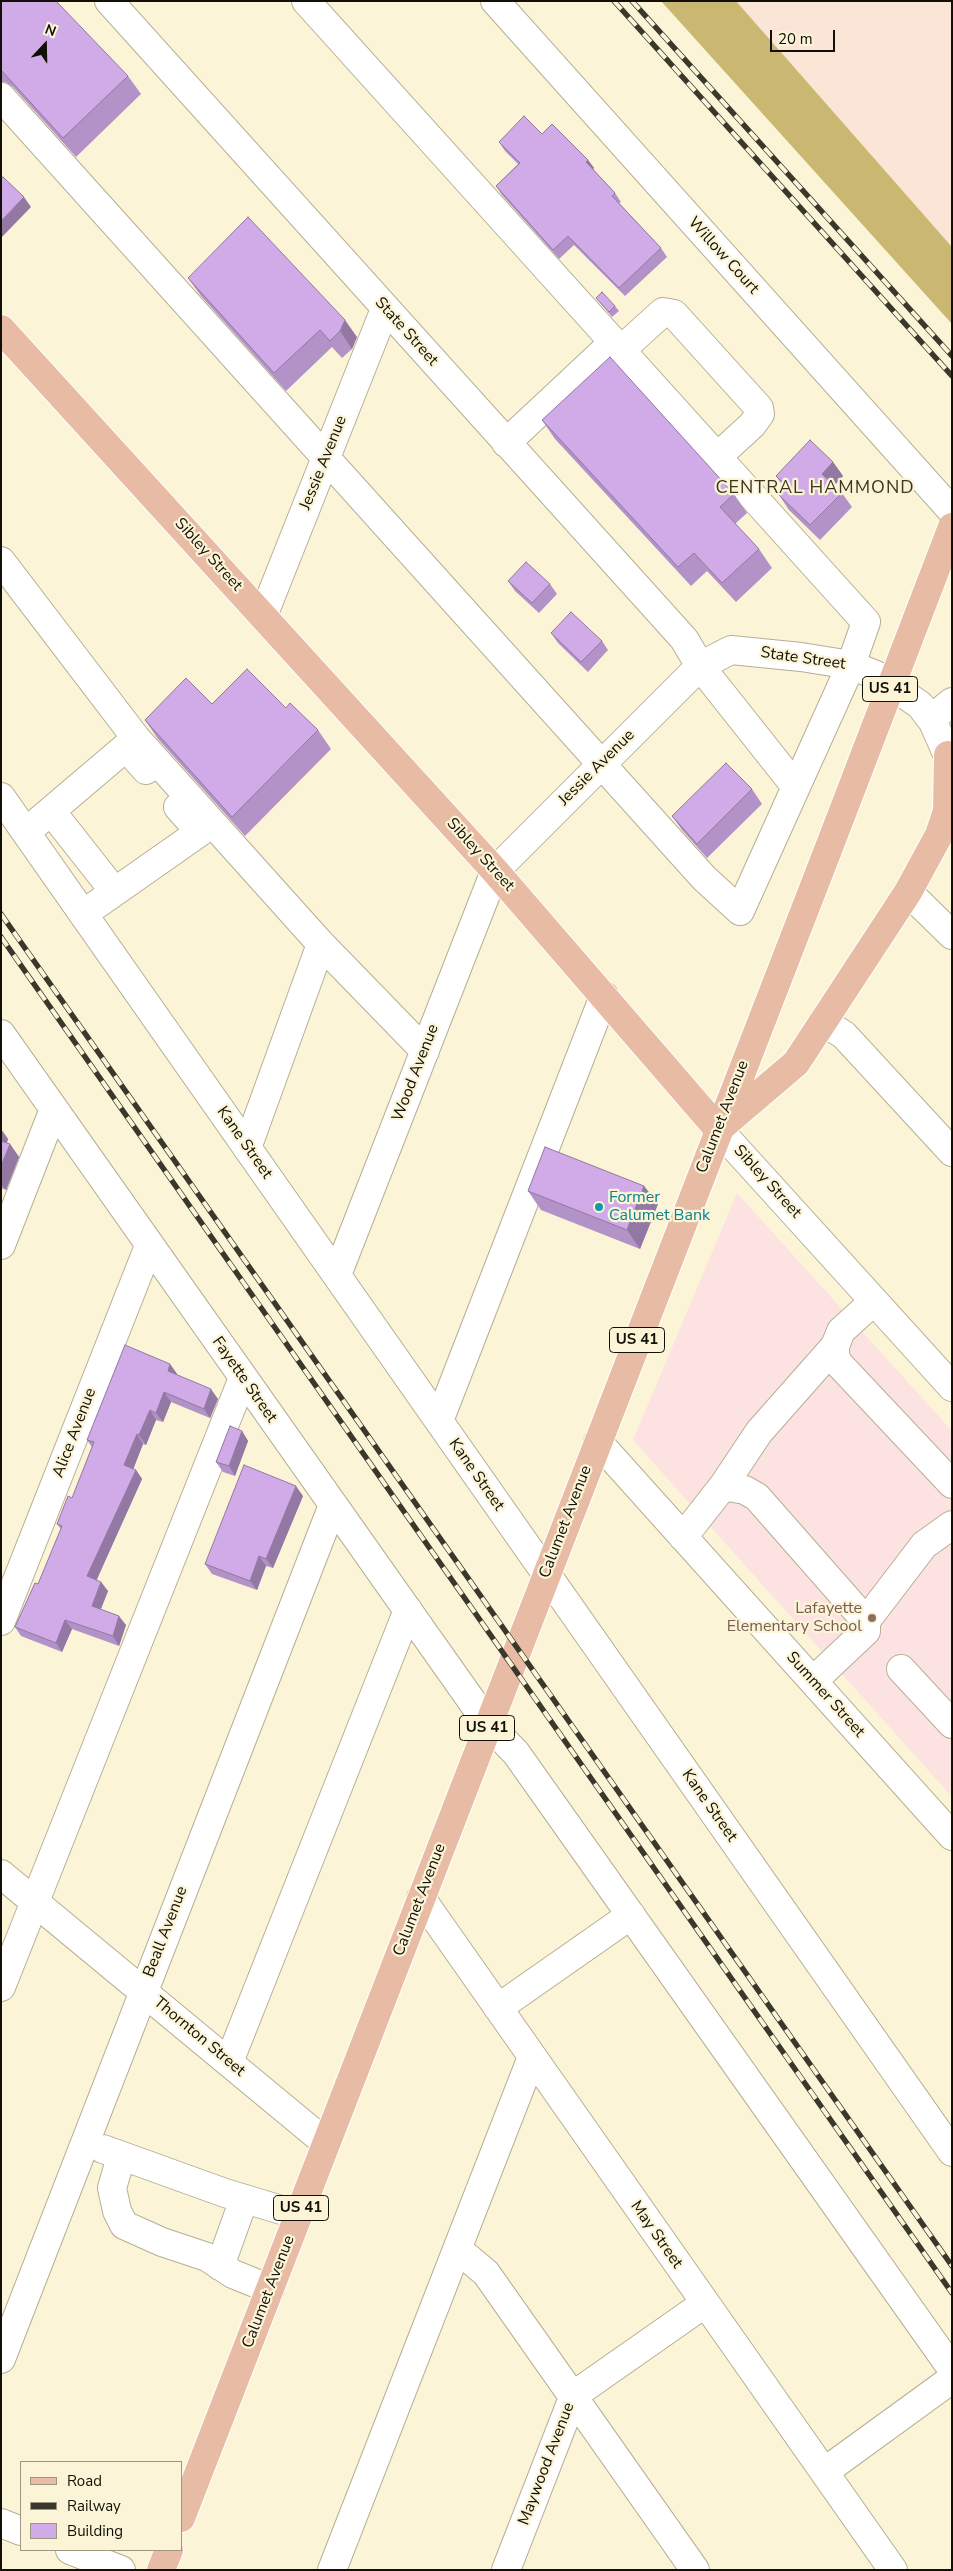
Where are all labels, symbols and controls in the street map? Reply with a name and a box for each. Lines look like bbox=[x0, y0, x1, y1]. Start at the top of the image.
north arrow bbox=[20, 20, 70, 70]
text: N bbox=[42, 20, 59, 41]
scale bar bbox=[773, 20, 838, 52]
text: 20 m bbox=[778, 29, 813, 49]
street label: Willow Court bbox=[683, 214, 763, 298]
street label: State Street bbox=[370, 294, 442, 370]
street label: Jessie Avenue bbox=[296, 413, 352, 513]
district label: CENTRAL HAMMOND bbox=[714, 478, 916, 500]
street label: Sibley Street bbox=[170, 514, 246, 596]
street label: State Street bbox=[759, 644, 847, 674]
road number: US 41 bbox=[862, 676, 918, 702]
street label: Jessie Avenue bbox=[555, 726, 639, 810]
street label: Sibley Street bbox=[442, 814, 518, 896]
street label: Wood Avenue bbox=[389, 1022, 443, 1124]
street label: Calumet Avenue bbox=[693, 1058, 753, 1176]
street label: Kane Street bbox=[212, 1103, 276, 1183]
street label: Sibley Street bbox=[729, 1141, 805, 1223]
place label: Former Calumet Bank bbox=[609, 1188, 710, 1226]
marker: Former Calumet Bank bbox=[593, 1201, 605, 1213]
road number: US 41 bbox=[610, 1328, 664, 1352]
street label: Fayette Street bbox=[207, 1333, 281, 1427]
street label: Alice Avenue bbox=[49, 1385, 101, 1481]
street label: Kane Street bbox=[444, 1435, 508, 1515]
street label: Calumet Avenue bbox=[536, 1463, 596, 1581]
place label: Lafayette Elementary School bbox=[727, 1599, 862, 1637]
marker: Lafayette Elementary School bbox=[866, 1612, 878, 1624]
street label: Summer Street bbox=[782, 1648, 868, 1742]
road number: US 41 bbox=[460, 1716, 514, 1740]
street label: Kane Street bbox=[677, 1766, 741, 1846]
street label: Calumet Avenue bbox=[390, 1841, 450, 1959]
street label: Beall Avenue bbox=[140, 1884, 192, 1980]
street label: Thornton Street bbox=[149, 1993, 249, 2081]
road number: US 41 bbox=[274, 2196, 328, 2220]
street label: May Street bbox=[626, 2198, 686, 2272]
street label: Calumet Avenue bbox=[239, 2233, 299, 2351]
street label: Maywood Avenue bbox=[515, 2400, 579, 2528]
legend bbox=[20, 2461, 182, 2551]
text: Road bbox=[67, 2471, 102, 2491]
text: Railway bbox=[67, 2496, 121, 2516]
text: Building bbox=[67, 2521, 123, 2541]

